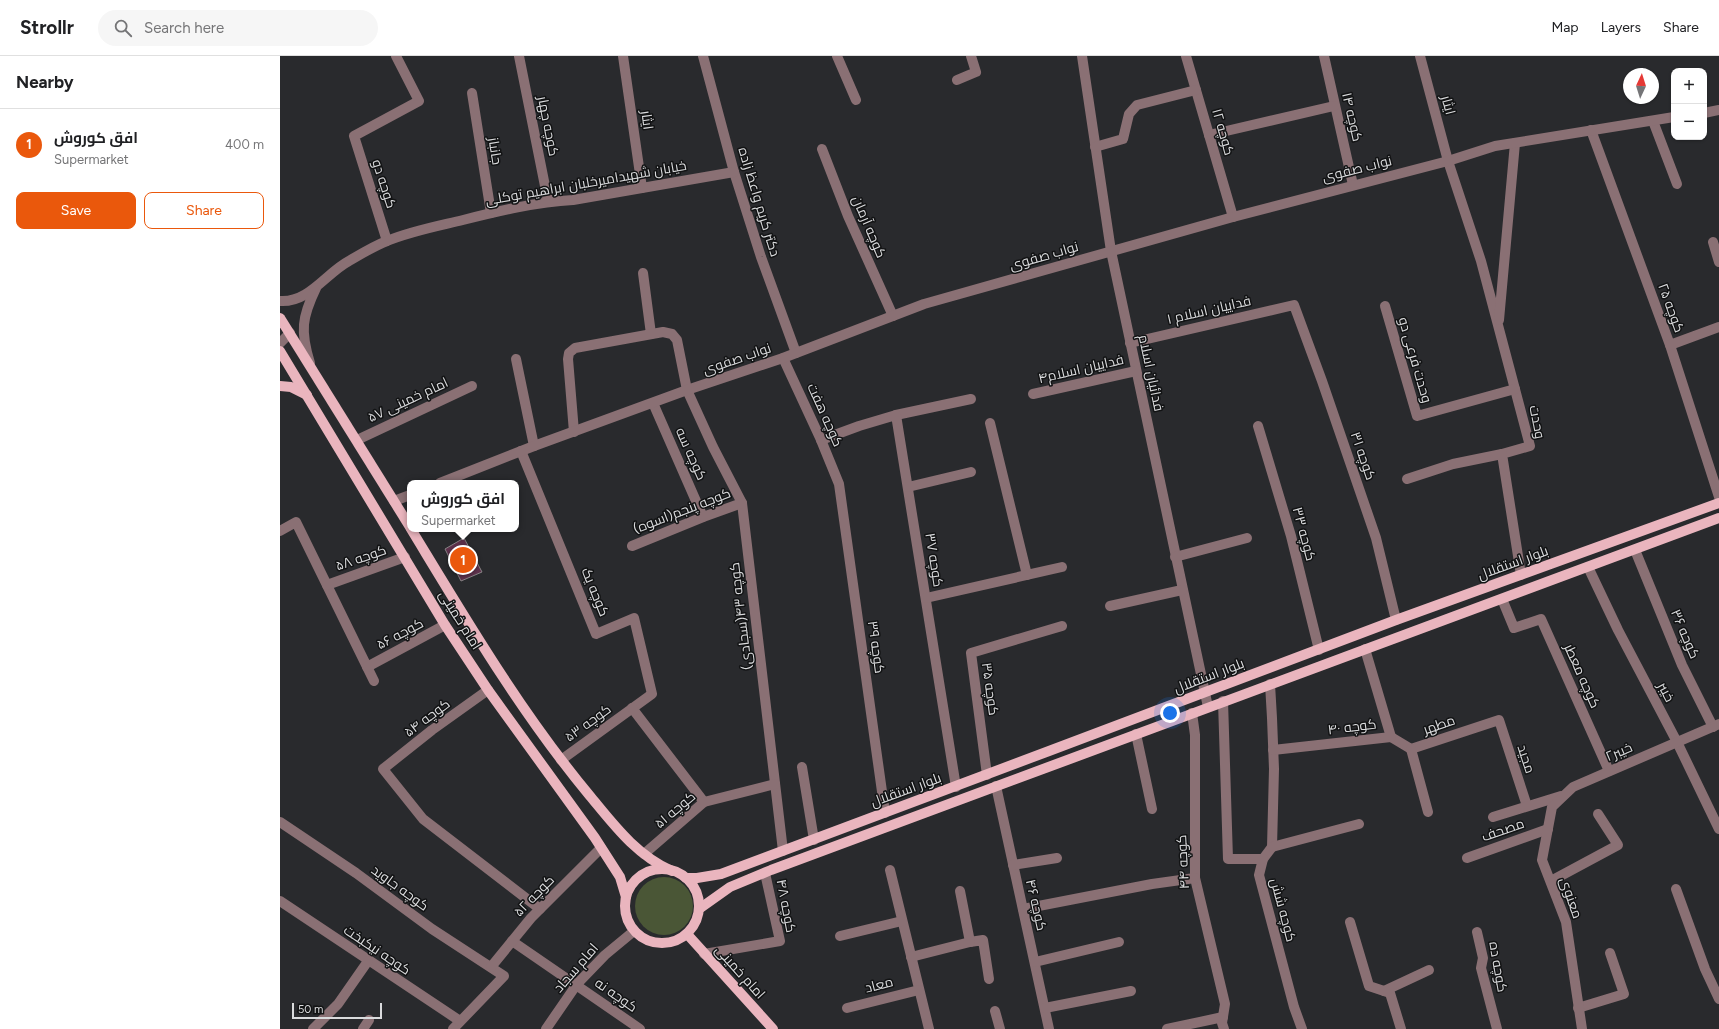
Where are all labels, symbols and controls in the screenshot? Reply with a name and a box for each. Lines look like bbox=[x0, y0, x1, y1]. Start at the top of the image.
search box bbox=[98, 10, 378, 46]
text: Strollr bbox=[20, 16, 74, 39]
icon: search bbox=[112, 17, 134, 39]
text: Search here bbox=[144, 19, 224, 37]
text: Map bbox=[1551, 19, 1579, 36]
text: Layers bbox=[1601, 19, 1641, 36]
text: Share bbox=[1663, 19, 1699, 36]
north arrow bbox=[1623, 68, 1659, 104]
map controls bbox=[1671, 68, 1707, 140]
button: + bbox=[1671, 68, 1707, 104]
text: Nearby bbox=[16, 72, 74, 92]
street label: کوچه ۱۴ bbox=[1337, 91, 1366, 143]
street label: ایثار bbox=[1437, 92, 1459, 117]
street label: کوچه چهار bbox=[533, 93, 562, 158]
button: − bbox=[1671, 104, 1707, 140]
street label: کوچه ۱۲ bbox=[1207, 107, 1238, 158]
street label: ایثار bbox=[637, 108, 657, 131]
text: افق کوروش bbox=[54, 129, 138, 147]
street label: جانباز bbox=[484, 135, 506, 166]
text: 1 bbox=[26, 137, 32, 152]
text: 400 m bbox=[225, 137, 264, 152]
street label: دکتر کریم واعظ زاده bbox=[733, 145, 784, 259]
text: Supermarket bbox=[54, 152, 129, 167]
street label: نواب صفوی bbox=[1320, 152, 1394, 186]
street label: کوچه دو bbox=[367, 157, 400, 211]
street label: خیابان شهیدامیرخلبان ابراهیم توکلی bbox=[484, 157, 688, 210]
button: Save bbox=[16, 192, 136, 229]
button: Share bbox=[144, 192, 264, 229]
street label: کوچه آرمان bbox=[847, 193, 890, 261]
street label: نواب صفوی bbox=[1007, 238, 1081, 274]
street label: کوچه ۲۵ bbox=[1653, 281, 1688, 335]
street label: فداییان اسلام ۱ bbox=[1165, 292, 1253, 329]
street label: وحدت فرعی دو bbox=[1395, 315, 1435, 405]
street label: فدائیان اسلام bbox=[1134, 333, 1167, 413]
street label: نواب صفوی bbox=[701, 339, 773, 379]
street label: فداییان اسلام۴ bbox=[1037, 351, 1126, 388]
street label: امام خمینی ۵۷ bbox=[365, 374, 451, 427]
street label: کوچه هفت bbox=[803, 381, 847, 450]
street label: وحدت bbox=[1525, 404, 1549, 440]
street label: کوچه سه bbox=[671, 425, 710, 483]
street label: کوچه ۳۱ bbox=[1346, 430, 1379, 483]
popup bbox=[407, 480, 519, 532]
street label: کوچه پنجم(اسوه) bbox=[631, 485, 734, 538]
text: افق کوروش bbox=[421, 490, 505, 508]
street label: کوچه ۳۳ bbox=[1288, 505, 1319, 563]
text: Supermarket bbox=[421, 513, 496, 528]
street label: کوچه ۳۷ bbox=[920, 532, 947, 588]
street label: کوچه ۵۸ bbox=[333, 541, 389, 576]
street label: بلوار استقلال bbox=[1475, 542, 1551, 584]
pin: 1 bbox=[450, 545, 476, 575]
street label: کوچه ۴۳(سجادی) bbox=[726, 561, 757, 671]
street label: کوچه یک bbox=[577, 565, 612, 619]
street label: امام خمینی bbox=[434, 587, 485, 653]
street label: کوچه ۳۶ bbox=[1666, 607, 1703, 662]
street label: کوچه ۵۶ bbox=[374, 615, 427, 654]
street label: کوچه ۳۹ bbox=[863, 620, 888, 675]
street label: کوچه معطر bbox=[1559, 640, 1604, 711]
street label: بلوار استقلال bbox=[1171, 655, 1247, 697]
street label: کوچه ۳۵ bbox=[977, 661, 1002, 717]
street label: خیبر bbox=[1653, 678, 1678, 705]
street label: کوچه ۵۴ bbox=[401, 695, 454, 742]
street label: کوچه ۵۳ bbox=[561, 700, 615, 746]
your location bbox=[1160, 703, 1180, 723]
street label: مطهر bbox=[1420, 712, 1457, 739]
street label: کوچه ۴۰ bbox=[1327, 716, 1377, 739]
street label: خیبر۲ bbox=[1603, 739, 1635, 765]
street label: مجید bbox=[1513, 743, 1539, 775]
street label: بلوار استقلال bbox=[868, 769, 944, 811]
street label: کوچه ۵۱ bbox=[651, 788, 700, 833]
street label: مصحف bbox=[1479, 815, 1527, 845]
street label: کوچه ۴۴ bbox=[1173, 834, 1194, 890]
street label: کوچه جاوید bbox=[367, 861, 432, 915]
street label: کوچه ۵۲ bbox=[510, 872, 559, 921]
street label: معنوی bbox=[1556, 875, 1586, 921]
street label: کوچه شش bbox=[1265, 876, 1300, 944]
street label: کوچه ۴۸ bbox=[772, 878, 800, 934]
street label: کوچه ۴۶ bbox=[1021, 878, 1050, 933]
street label: کوچه نیکبخت bbox=[340, 921, 414, 979]
street label: امام سجاد bbox=[550, 940, 603, 997]
street label: کوچه ده bbox=[1484, 940, 1511, 994]
street label: امام خمینی bbox=[711, 941, 769, 1003]
street label: معاد bbox=[863, 973, 895, 997]
street label: کوچه نه bbox=[591, 974, 641, 1017]
scale bar bbox=[292, 1001, 382, 1020]
text: 50 m bbox=[298, 1003, 323, 1016]

